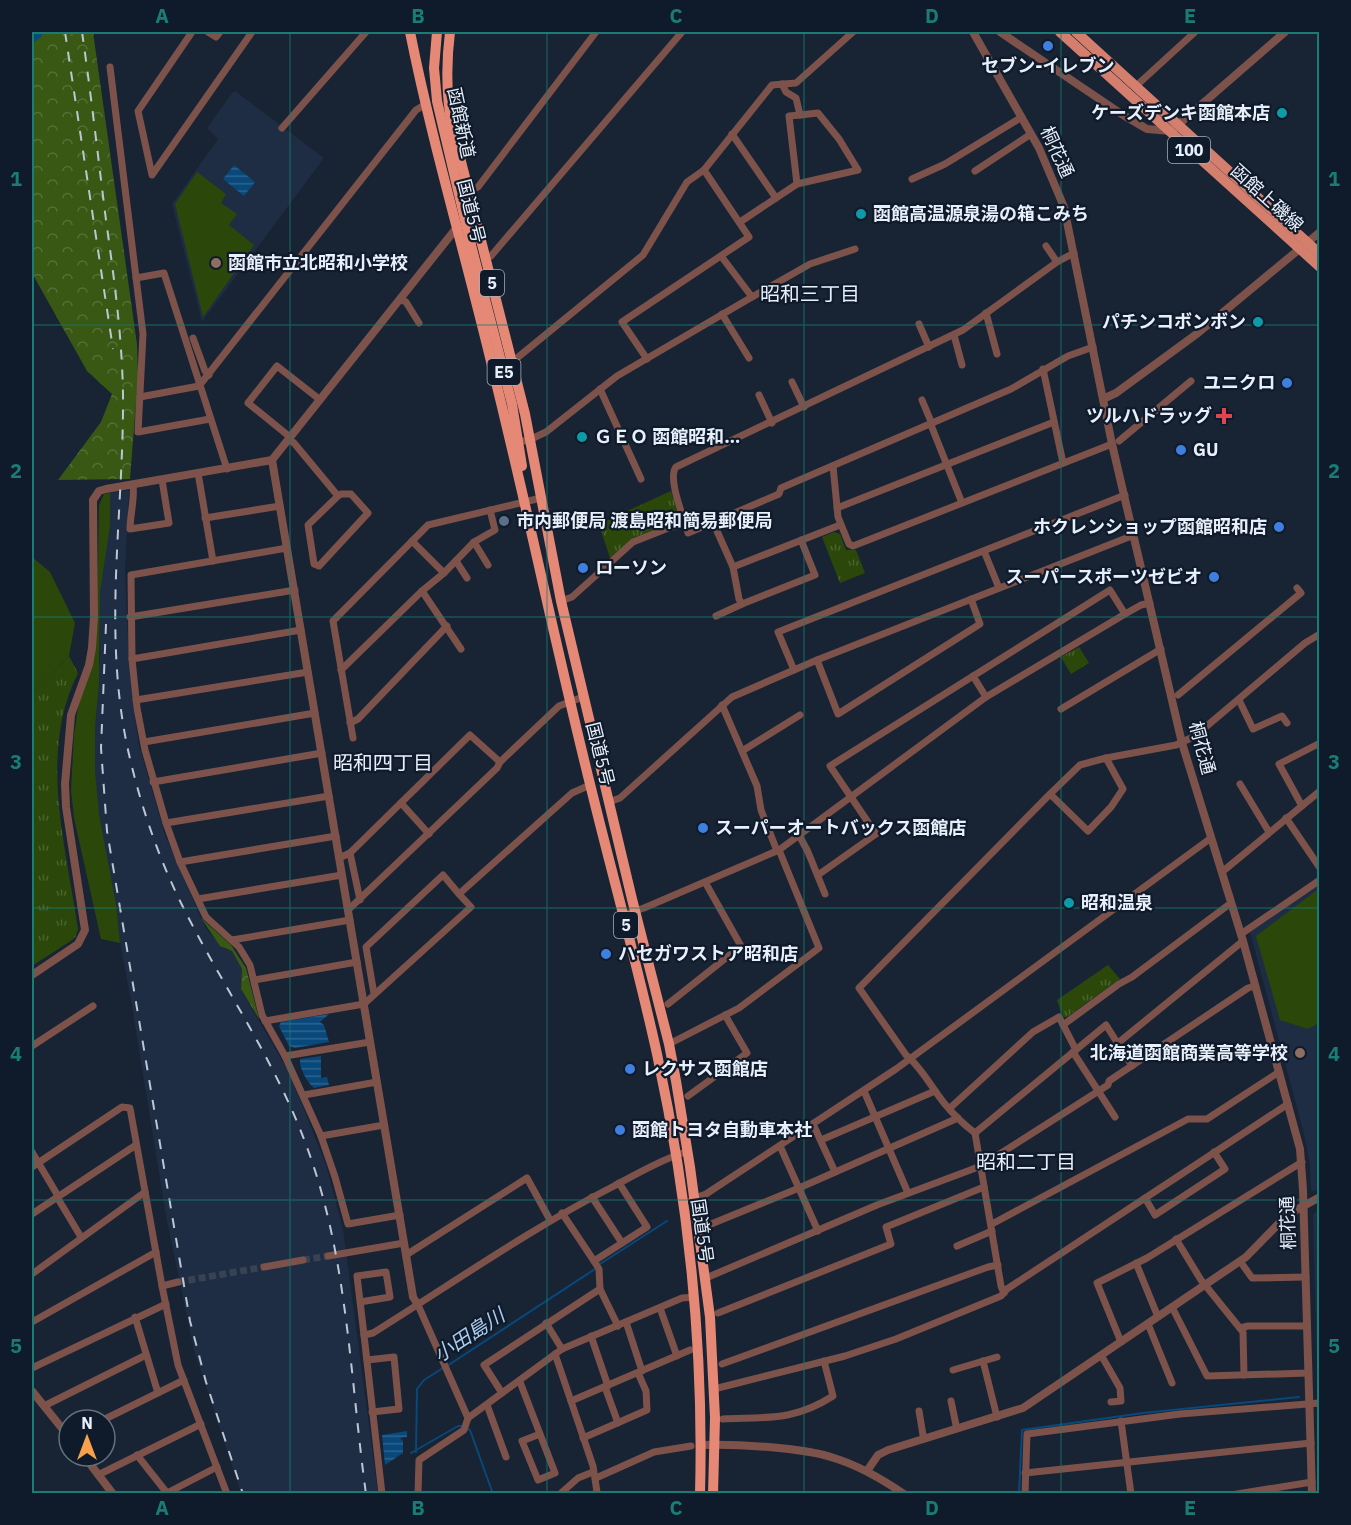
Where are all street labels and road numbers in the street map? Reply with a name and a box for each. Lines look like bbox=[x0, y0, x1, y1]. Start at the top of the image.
street label: 函館新道 bbox=[443, 85, 480, 161]
street label: 桐花通 bbox=[1036, 122, 1079, 181]
road number: 100 bbox=[1168, 137, 1210, 163]
street label: 函館上磯線 bbox=[1226, 159, 1308, 236]
street label: 国道5号 bbox=[452, 177, 490, 245]
road number: 5 bbox=[480, 270, 504, 296]
road number: E5 bbox=[488, 359, 520, 385]
street label: 桐花通 bbox=[1184, 719, 1221, 777]
street label: 国道5号 bbox=[581, 720, 619, 788]
road number: 5 bbox=[614, 912, 638, 938]
street label: 桐花通 bbox=[1275, 1196, 1300, 1250]
street label: 国道5号 bbox=[687, 1197, 718, 1265]

